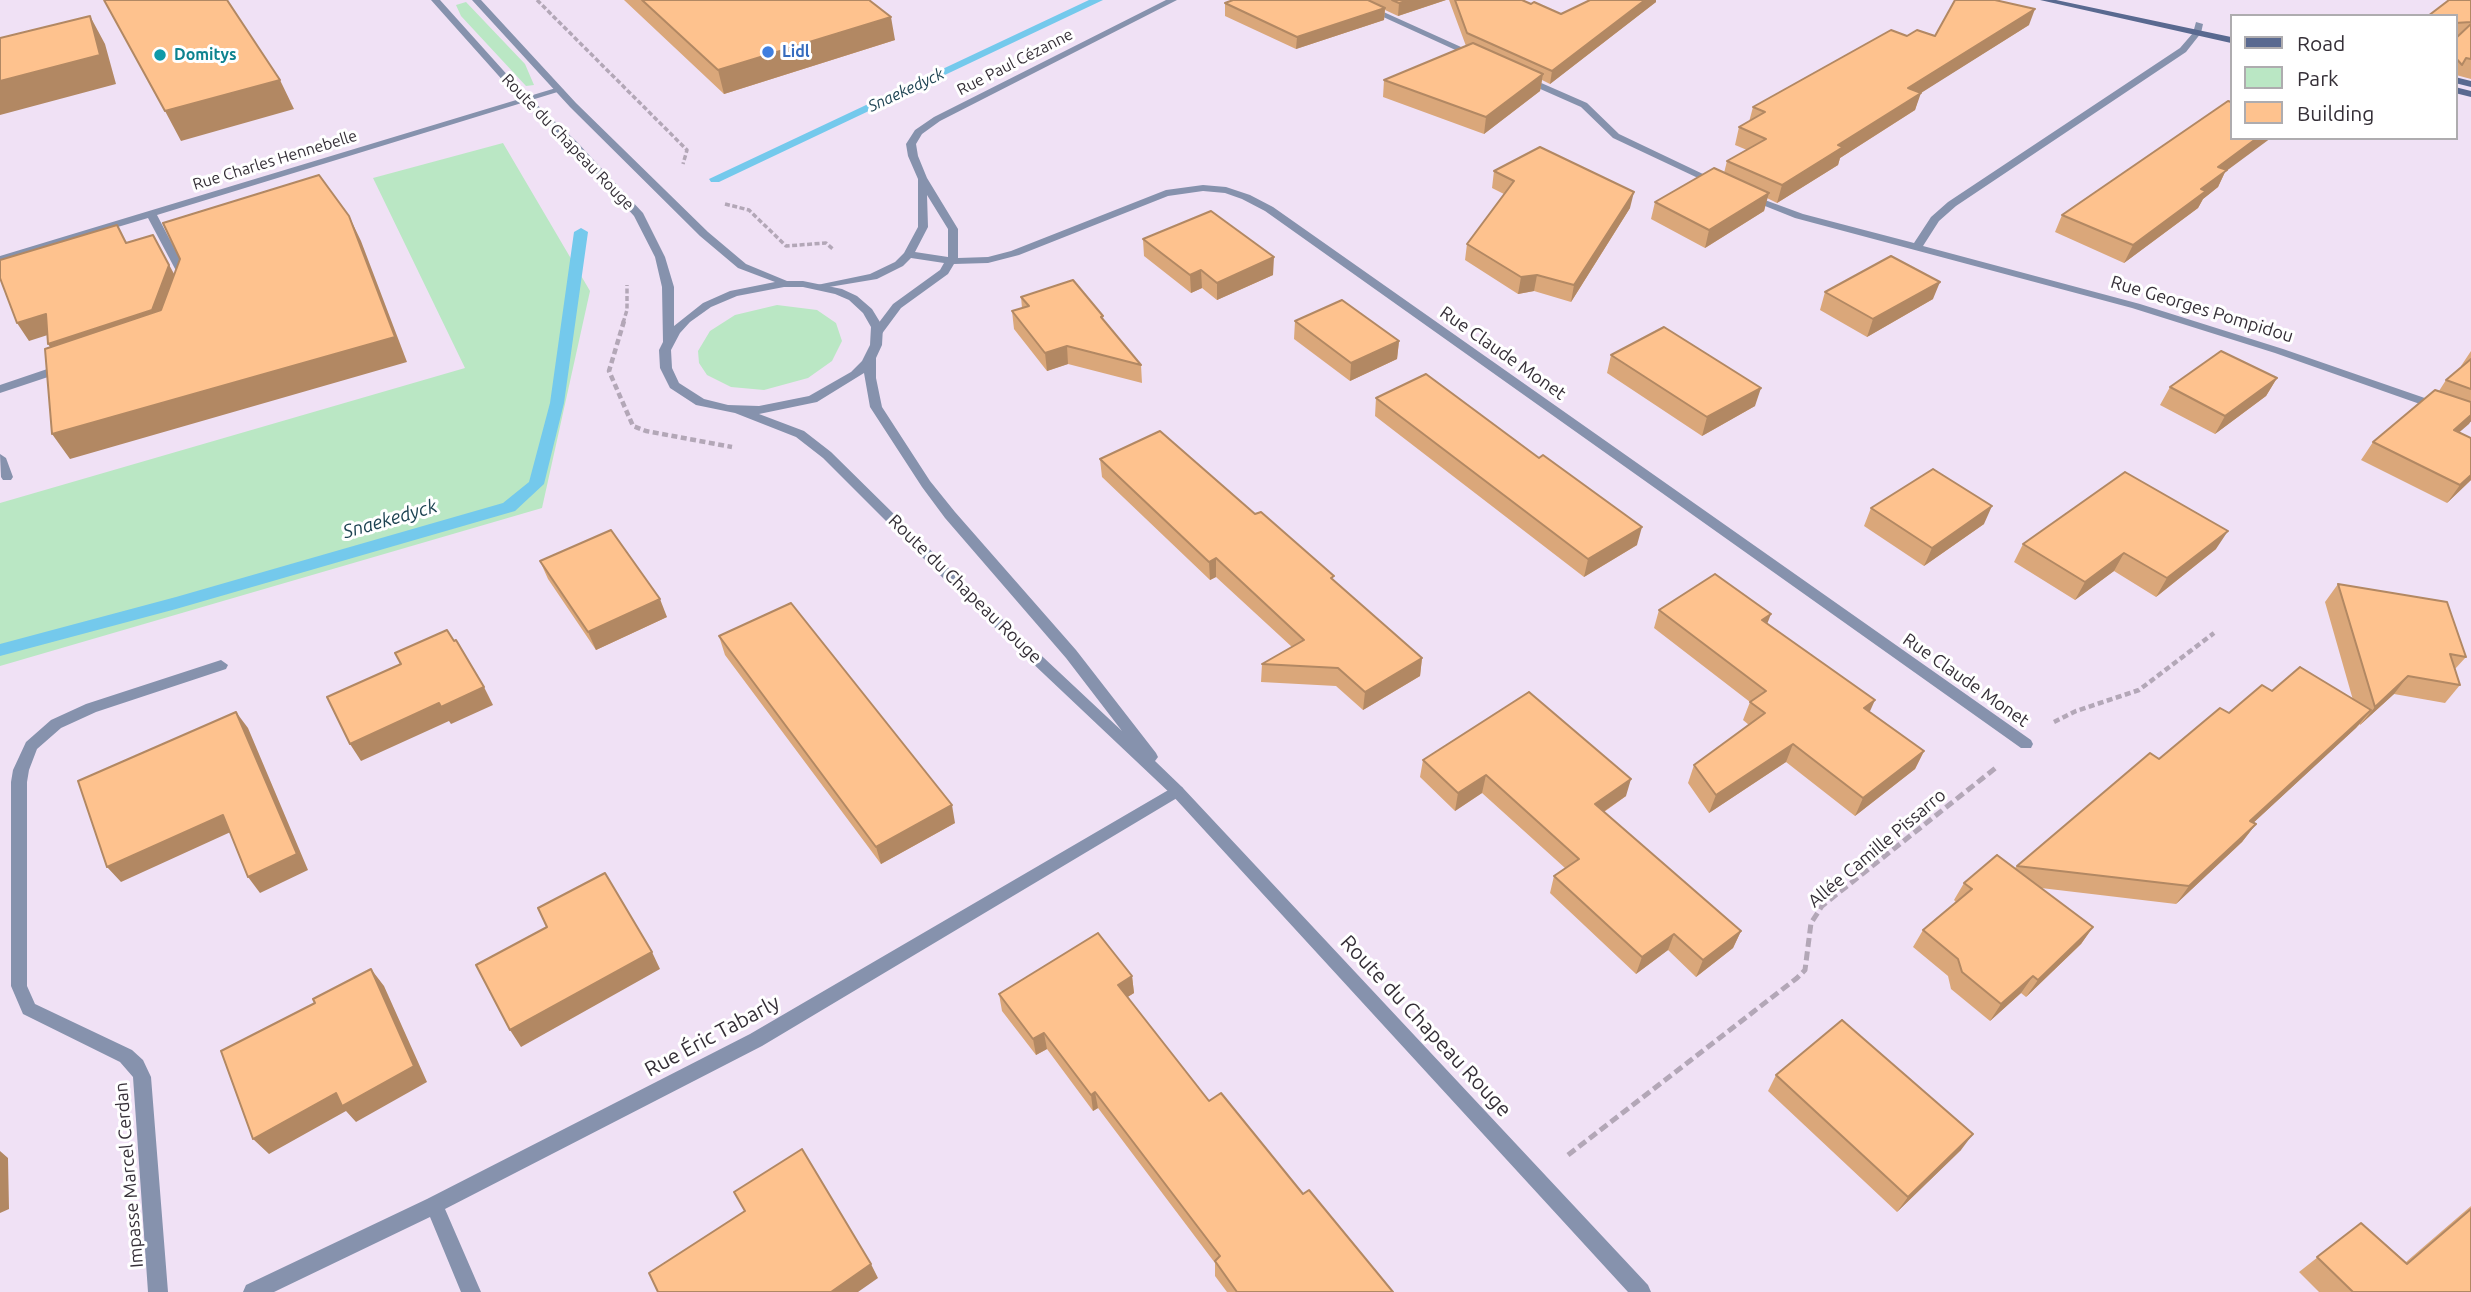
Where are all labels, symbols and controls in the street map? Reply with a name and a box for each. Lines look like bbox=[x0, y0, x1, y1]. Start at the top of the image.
legend bbox=[2230, 14, 2457, 140]
street label: Rue Paul Cézanne bbox=[954, 24, 1076, 100]
text: Road bbox=[2297, 31, 2345, 55]
place label: Lidl bbox=[782, 42, 810, 62]
marker: Lidl bbox=[760, 44, 776, 60]
place label: Domitys bbox=[174, 45, 237, 65]
marker: Domitys bbox=[152, 47, 168, 63]
water label: Snaekedyck bbox=[865, 64, 947, 116]
text: Park bbox=[2297, 66, 2339, 90]
street label: Route du Chapeau Rouge bbox=[498, 70, 638, 214]
text: Building bbox=[2297, 101, 2374, 125]
street label: Rue Charles Hennebelle bbox=[190, 126, 360, 194]
street label: Rue Georges Pompidou bbox=[2108, 271, 2296, 347]
street label: Rue Claude Monet bbox=[1436, 301, 1570, 405]
water label: Snaekedyck bbox=[340, 495, 440, 543]
street label: Route du Chapeau Rouge bbox=[884, 510, 1046, 668]
street label: Rue Claude Monet bbox=[1899, 628, 2033, 732]
street label: Allée Camille Pissarro bbox=[1804, 784, 1950, 912]
street label: Route du Chapeau Rouge bbox=[1335, 930, 1517, 1122]
street label: Rue Éric Tabarly bbox=[640, 990, 784, 1082]
street label: Impasse Marcel Cerdan bbox=[110, 1081, 148, 1269]

